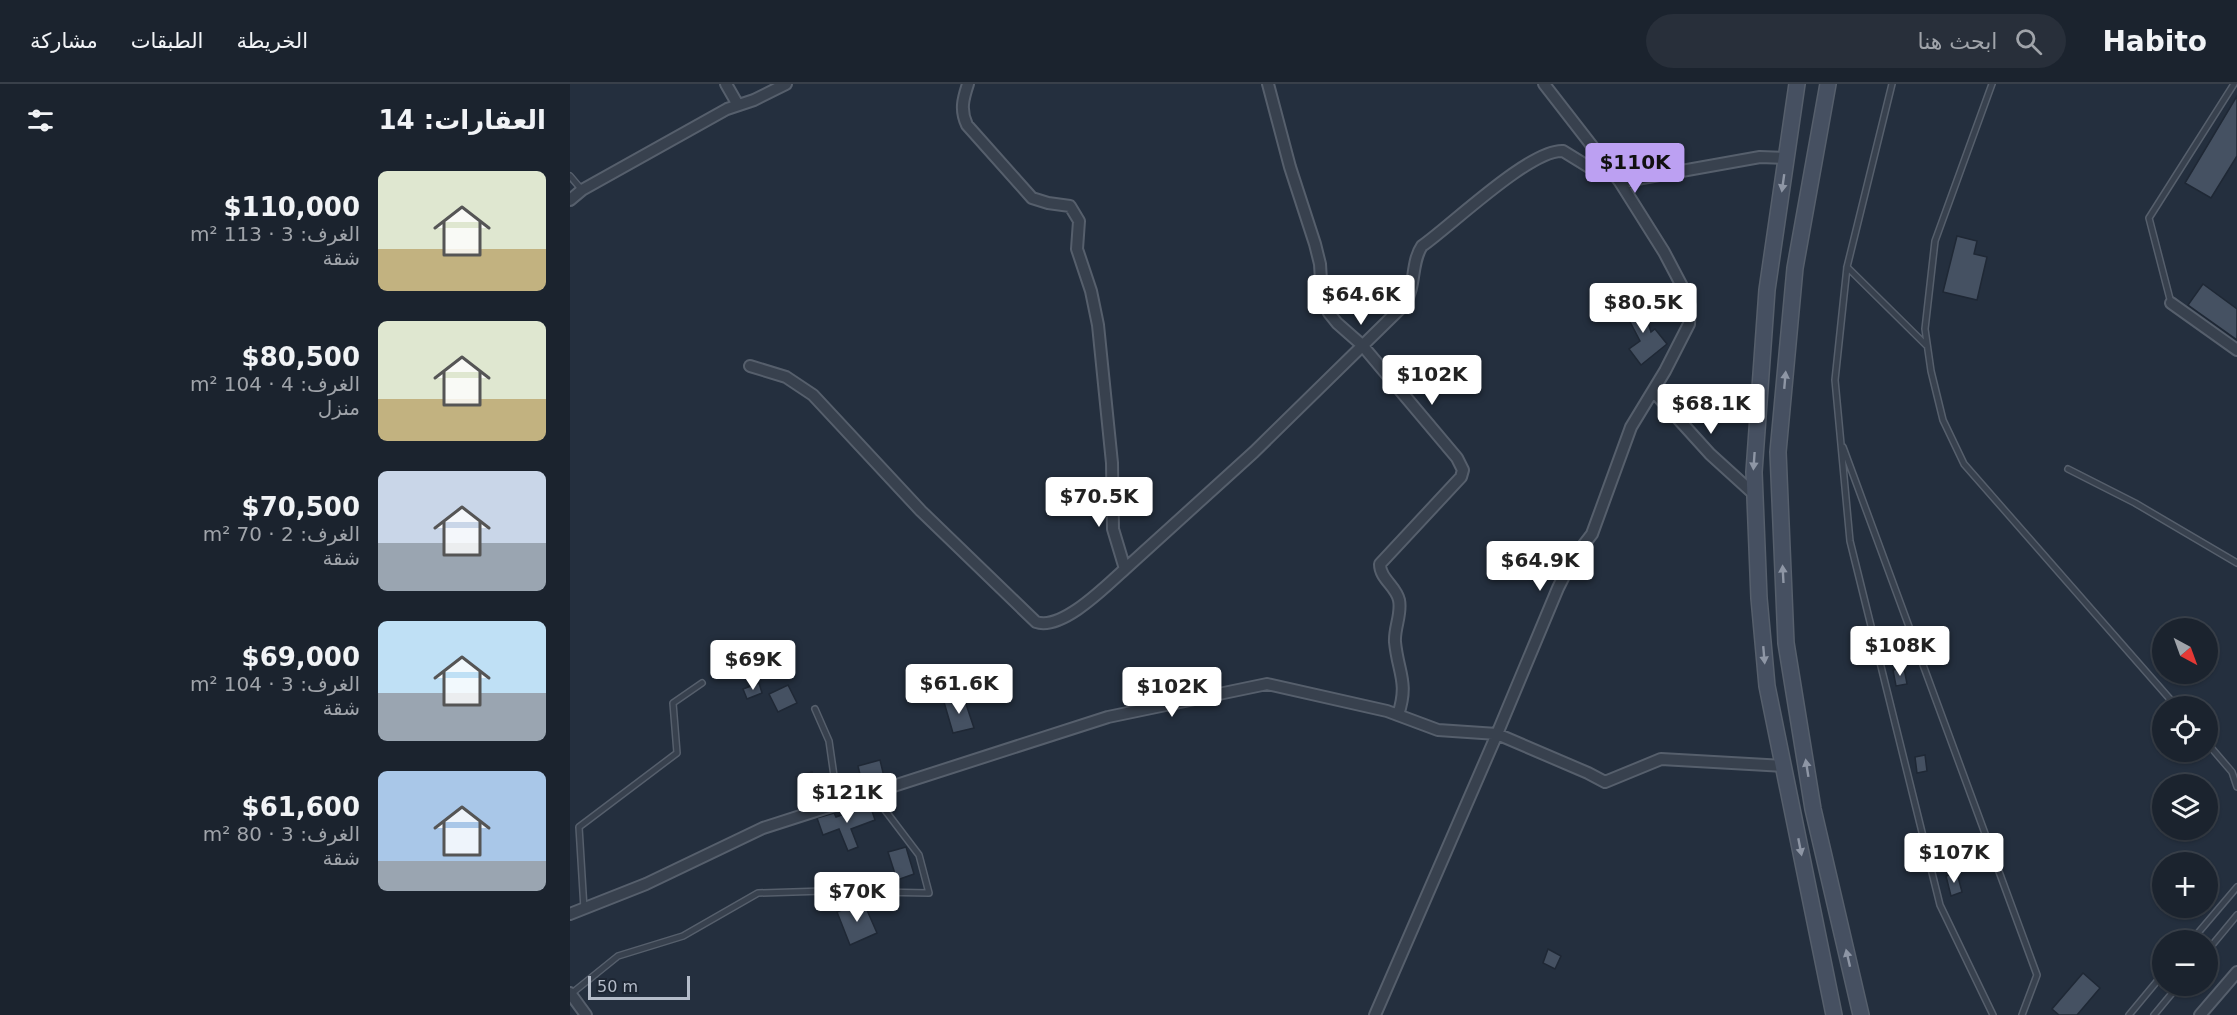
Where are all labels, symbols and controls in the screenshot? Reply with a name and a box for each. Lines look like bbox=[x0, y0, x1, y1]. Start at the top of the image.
search box bbox=[1646, 14, 2066, 68]
icon: search bbox=[2012, 25, 2045, 58]
text: Habito bbox=[2102, 25, 2207, 58]
text: مشاركة bbox=[30, 29, 98, 53]
text: الطبقات bbox=[131, 29, 203, 53]
text: الخريطة bbox=[236, 29, 308, 53]
text: ابحث هنا bbox=[1917, 29, 1997, 54]
icon: filters bbox=[24, 104, 57, 137]
text: العقارات: 14 bbox=[379, 105, 546, 135]
pin: $110K bbox=[1593, 143, 1677, 194]
text: $110K bbox=[1599, 150, 1671, 174]
one-way arrow bbox=[1778, 174, 1787, 193]
text: $110,000 bbox=[223, 192, 360, 222]
icon: home bbox=[426, 195, 498, 267]
text: الغرف: 3 · 113 m² bbox=[190, 222, 360, 246]
text: شقة bbox=[322, 246, 360, 270]
pin: $64.6K bbox=[1312, 275, 1410, 326]
text: $64.6K bbox=[1322, 282, 1400, 306]
pin: $80.5K bbox=[1594, 283, 1692, 334]
text: $80.5K bbox=[1604, 290, 1682, 314]
text: $80,500 bbox=[242, 342, 360, 372]
icon: home bbox=[426, 345, 498, 417]
pin: $102K bbox=[1390, 355, 1474, 406]
text: $102K bbox=[1396, 362, 1468, 386]
one-way arrow bbox=[1780, 370, 1790, 389]
text: الغرف: 4 · 104 m² bbox=[190, 372, 360, 396]
pin: $68.1K bbox=[1662, 384, 1760, 435]
text: $68.1K bbox=[1672, 391, 1750, 415]
text: منزل bbox=[318, 396, 360, 420]
one-way arrow bbox=[1750, 451, 1759, 470]
pin: $70.5K bbox=[1050, 477, 1148, 528]
text: $70.5K bbox=[1060, 484, 1138, 508]
text: $70,500 bbox=[242, 492, 360, 522]
icon: home bbox=[426, 495, 498, 567]
text: الغرف: 2 · 70 m² bbox=[203, 522, 360, 546]
pin: $64.9K bbox=[1491, 541, 1589, 592]
text: شقة bbox=[322, 546, 360, 570]
text: $64.9K bbox=[1501, 548, 1579, 572]
one-way arrow bbox=[1779, 565, 1788, 584]
north arrow bbox=[2152, 618, 2218, 684]
map controls bbox=[2152, 618, 2218, 996]
pin: $108K bbox=[1858, 626, 1942, 677]
text: $108K bbox=[1864, 633, 1936, 657]
pin: $69K bbox=[717, 640, 789, 691]
text: $69,000 bbox=[242, 642, 360, 672]
icon: home bbox=[426, 645, 498, 717]
one-way arrow bbox=[1759, 646, 1769, 665]
text: $69K bbox=[724, 647, 782, 671]
pin: $61.6K bbox=[910, 664, 1008, 715]
pin: $102K bbox=[1130, 667, 1214, 718]
text: $61.6K bbox=[920, 671, 998, 695]
text: الغرف: 3 · 104 m² bbox=[190, 672, 360, 696]
text: $102K bbox=[1136, 674, 1208, 698]
text: شقة bbox=[322, 696, 360, 720]
button: locate bbox=[2152, 696, 2218, 762]
one-way arrow bbox=[1802, 758, 1811, 777]
pin: $121K bbox=[805, 773, 889, 824]
button: layers bbox=[2152, 774, 2218, 840]
text: $121K bbox=[811, 780, 883, 804]
text: $61,600 bbox=[242, 792, 360, 822]
icon: home bbox=[426, 795, 498, 867]
text: الغرف: 3 · 80 m² bbox=[203, 822, 360, 846]
pin: $107K bbox=[1912, 833, 1996, 884]
one-way arrow bbox=[1795, 838, 1805, 856]
text: $107K bbox=[1918, 840, 1990, 864]
text: شقة bbox=[322, 846, 360, 870]
button: + bbox=[2152, 852, 2218, 918]
pin: $70K bbox=[821, 872, 893, 923]
text: $70K bbox=[828, 879, 886, 903]
button: − bbox=[2152, 930, 2218, 996]
one-way arrow bbox=[1843, 948, 1852, 967]
scale bar bbox=[588, 973, 690, 1000]
text: 50 m bbox=[597, 977, 638, 996]

